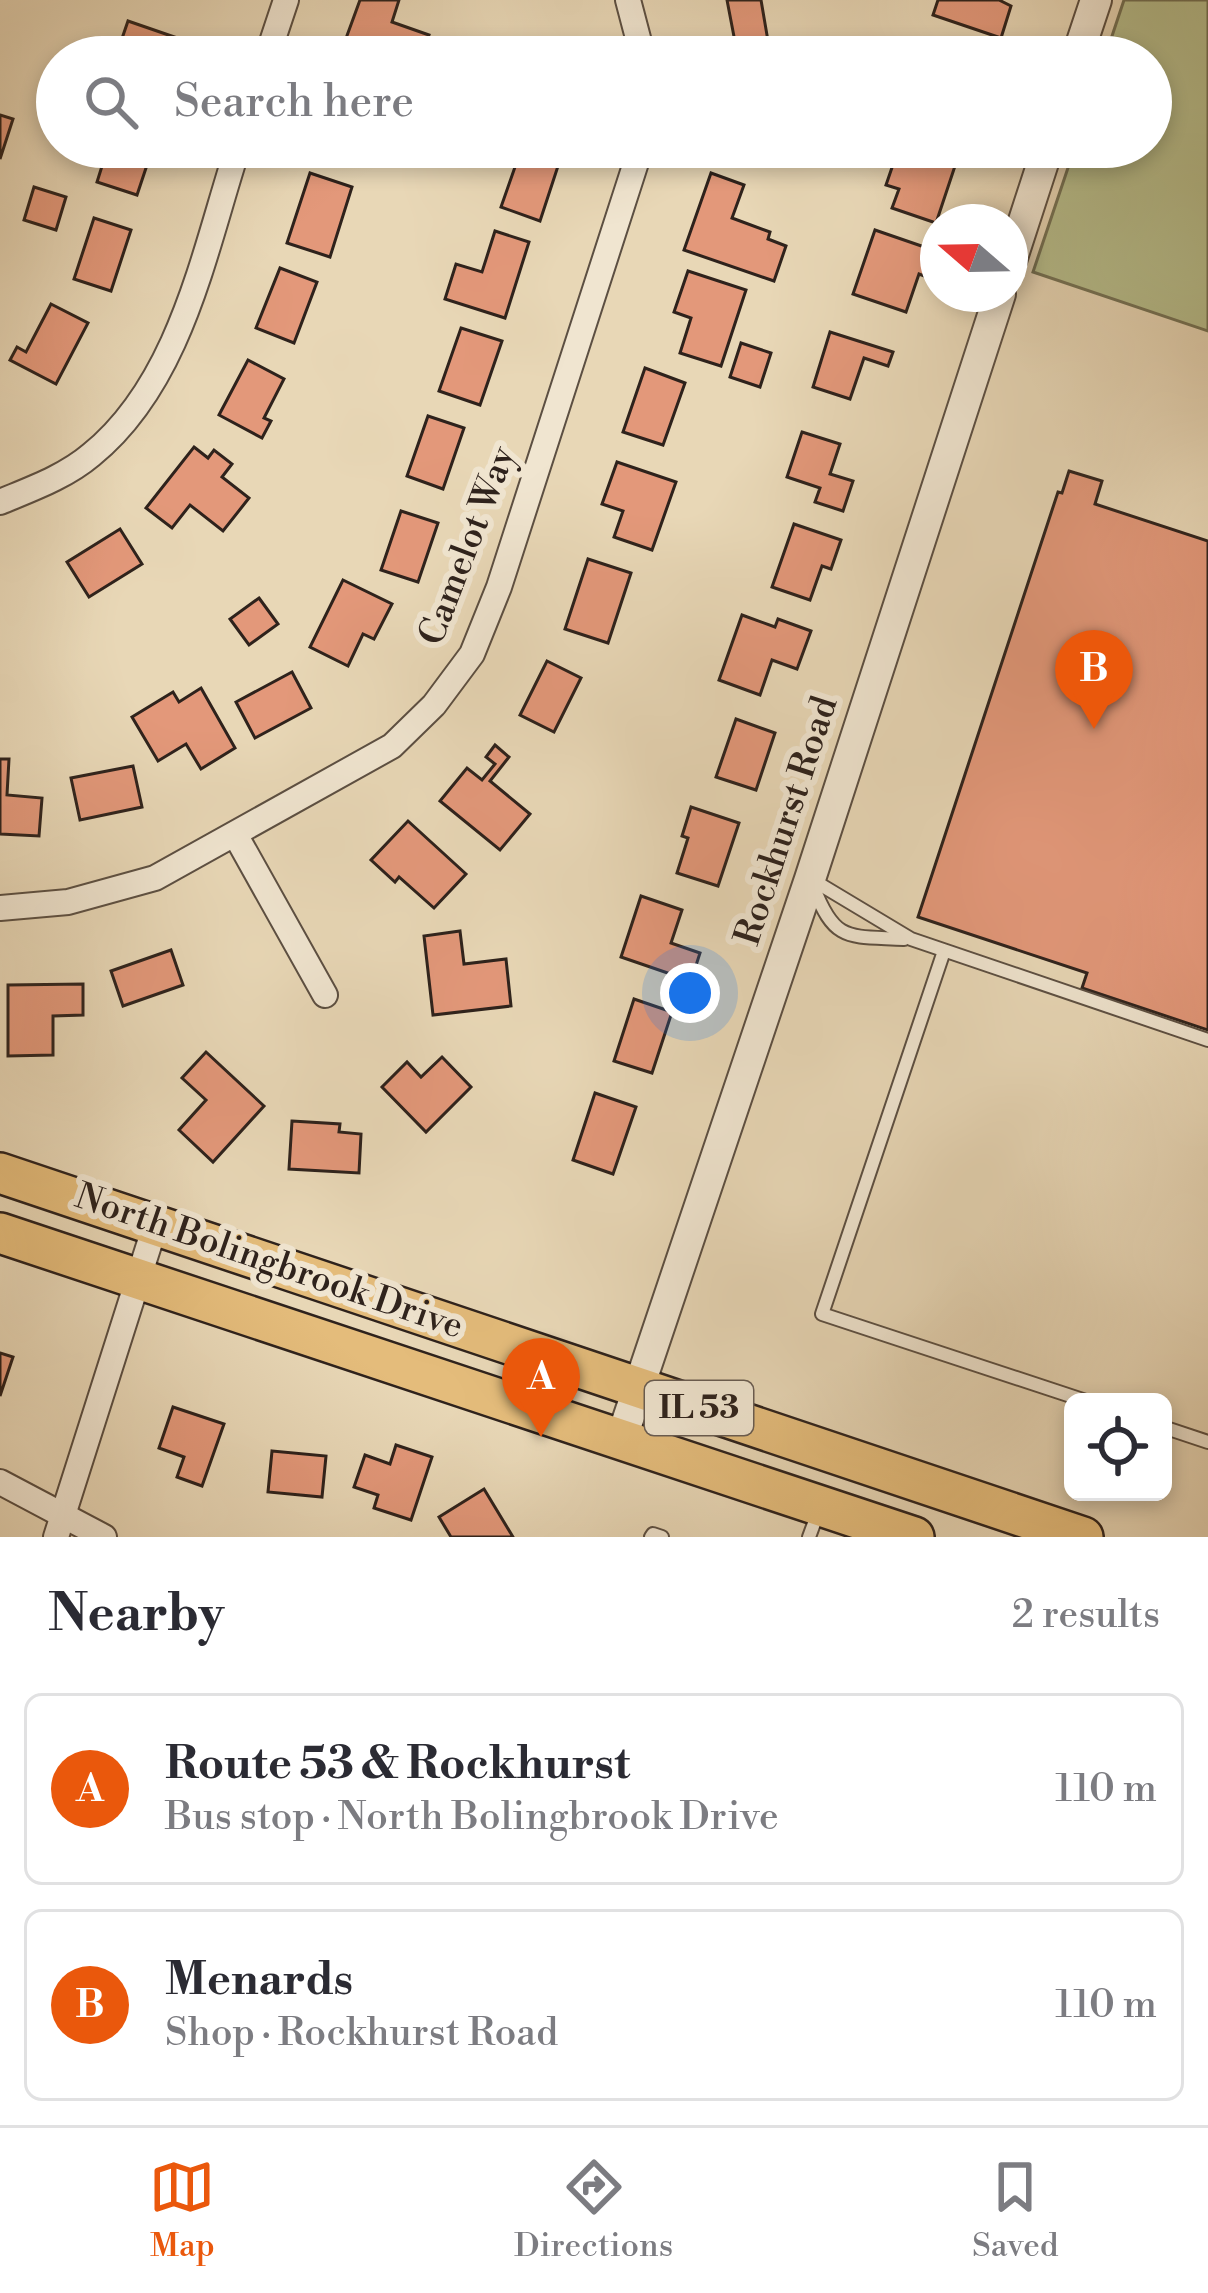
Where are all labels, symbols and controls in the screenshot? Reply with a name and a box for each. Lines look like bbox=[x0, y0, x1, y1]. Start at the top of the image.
search box bbox=[36, 36, 1172, 168]
icon: search bbox=[78, 69, 144, 135]
text: Search here bbox=[174, 74, 414, 131]
north arrow bbox=[920, 204, 1028, 312]
street label: Camelot Way bbox=[410, 440, 527, 652]
pin: B bbox=[1055, 630, 1133, 729]
street label: Rockhurst Road bbox=[726, 690, 849, 951]
your location bbox=[660, 963, 720, 1023]
street label: North Bolingbrook Drive bbox=[69, 1174, 469, 1350]
pin: A bbox=[502, 1338, 580, 1437]
road number: IL 53 bbox=[645, 1381, 753, 1435]
map controls bbox=[1064, 1393, 1172, 1501]
button: locate bbox=[1064, 1393, 1172, 1501]
text: Nearby bbox=[48, 1583, 224, 1647]
text: 2 results bbox=[1012, 1591, 1160, 1640]
text: Route 53 & Rockhurst bbox=[165, 1736, 630, 1793]
text: A bbox=[76, 1765, 104, 1814]
text: 110 m bbox=[1055, 1765, 1157, 1814]
text: Bus stop · North Bolingbrook Drive bbox=[165, 1793, 779, 1842]
text: Menards bbox=[165, 1952, 353, 2009]
text: B bbox=[75, 1981, 105, 2030]
text: 110 m bbox=[1055, 1981, 1157, 2030]
text: Shop · Rockhurst Road bbox=[165, 2009, 558, 2058]
tab: Map bbox=[149, 2154, 215, 2267]
tab: Directions bbox=[514, 2154, 673, 2267]
tab: Saved bbox=[972, 2154, 1059, 2267]

